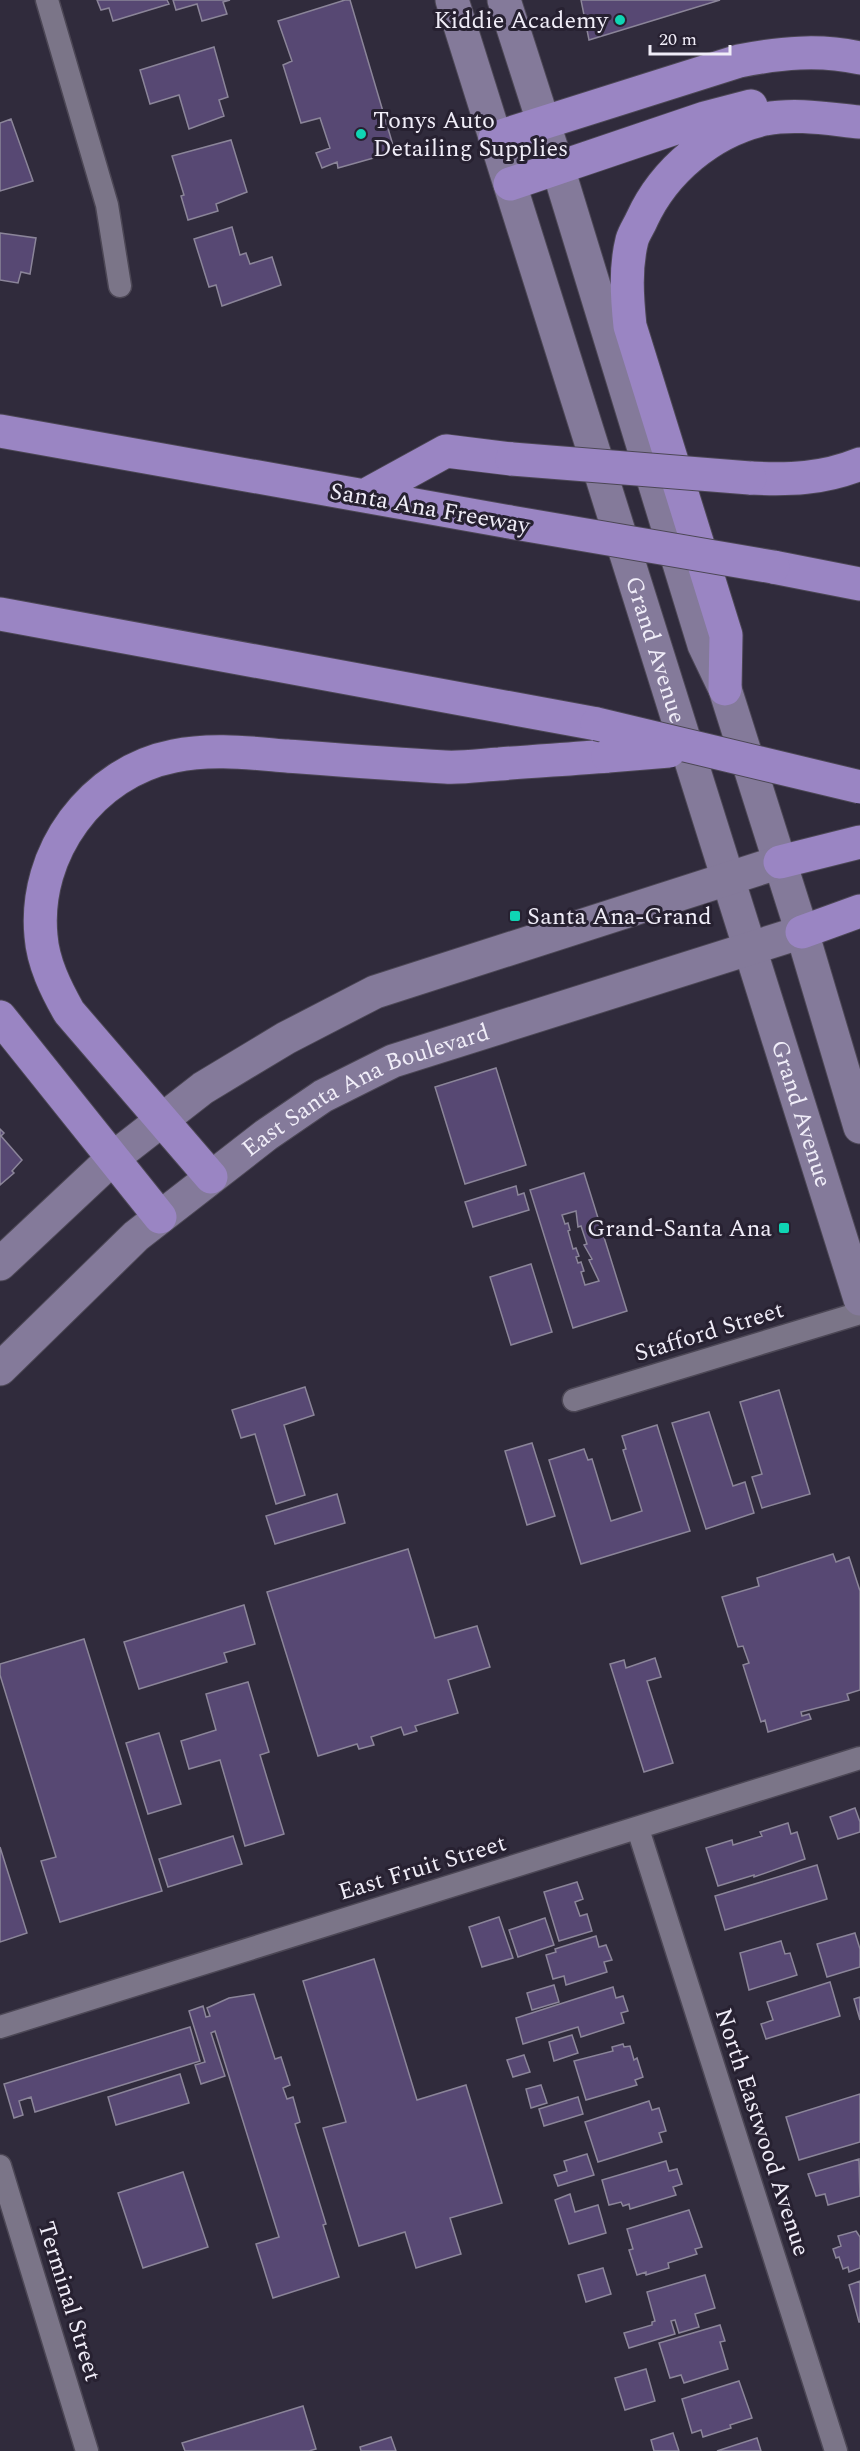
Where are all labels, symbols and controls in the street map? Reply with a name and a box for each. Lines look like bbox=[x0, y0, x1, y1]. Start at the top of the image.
place label: Kiddie Academy bbox=[434, 3, 609, 39]
marker: Kiddie Academy bbox=[613, 13, 627, 27]
scale bar bbox=[650, 18, 730, 56]
text: 20 m bbox=[659, 26, 697, 53]
place label: Tonys Auto Detailing Supplies bbox=[373, 103, 568, 167]
marker: Tonys Auto Detailing Supplies bbox=[354, 127, 368, 141]
street label: Santa Ana Freeway bbox=[327, 474, 534, 545]
street label: Grand Avenue bbox=[615, 572, 695, 728]
place label: Santa Ana-Grand bbox=[527, 899, 712, 935]
marker: Santa Ana-Grand bbox=[508, 909, 522, 923]
street label: East Santa Ana Boulevard bbox=[234, 1015, 494, 1167]
street label: Grand Avenue bbox=[761, 1035, 841, 1192]
place label: Grand-Santa Ana bbox=[587, 1211, 772, 1247]
marker: Grand-Santa Ana bbox=[777, 1221, 791, 1235]
street label: Stafford Street bbox=[630, 1292, 788, 1372]
street label: East Fruit Street bbox=[334, 1825, 511, 1911]
street label: North Eastwood Avenue bbox=[705, 2004, 819, 2261]
street label: Terminal Street bbox=[28, 2217, 110, 2386]

